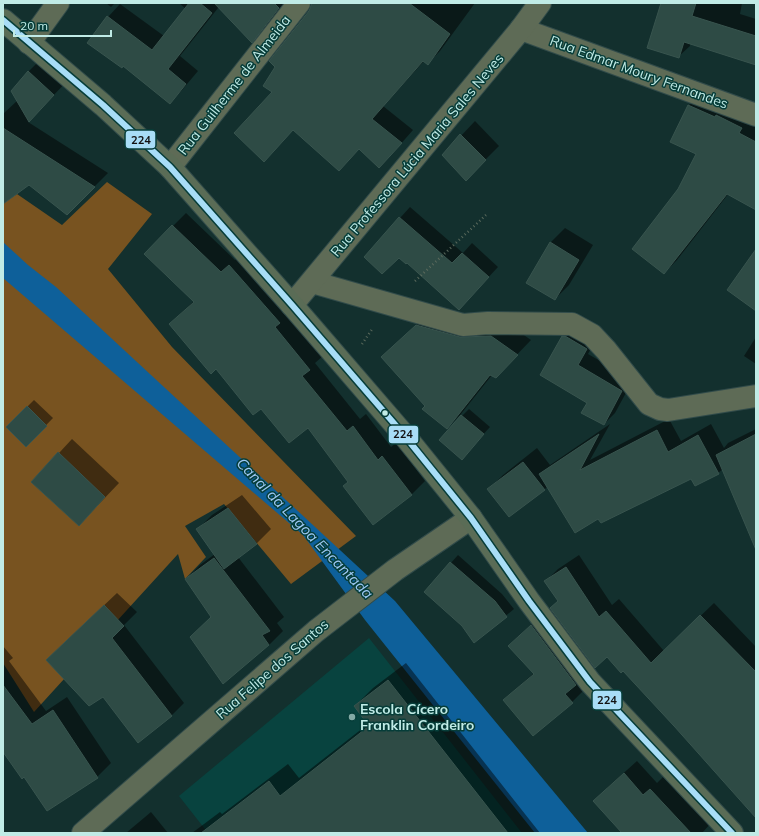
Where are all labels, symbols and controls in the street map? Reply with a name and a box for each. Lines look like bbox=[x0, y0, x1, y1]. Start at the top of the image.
street label: Rua Guilherme de Almeida bbox=[174, 11, 294, 159]
scale bar bbox=[14, 12, 111, 38]
text: 20 m bbox=[20, 18, 48, 33]
street label: Rua Edmar Moury Fernandes bbox=[547, 31, 731, 113]
street label: Rua Professora Lúcia Maria Sales Neves bbox=[327, 50, 508, 260]
line badge: 224 bbox=[125, 130, 156, 149]
text: 224 bbox=[131, 133, 151, 147]
unlabelled marker bbox=[380, 408, 390, 418]
line badge: 224 bbox=[388, 425, 419, 444]
text: 224 bbox=[393, 427, 413, 441]
water label: Canal da Lagoa Encantada bbox=[233, 453, 377, 603]
street label: Rua Felipe dos Santos bbox=[212, 615, 332, 723]
line badge: 224 bbox=[592, 690, 622, 710]
text: 224 bbox=[597, 693, 617, 707]
place label: Escola Cícero Franklin Cordeiro bbox=[360, 700, 474, 734]
marker: Escola Cícero Franklin Cordeiro bbox=[347, 712, 357, 722]

